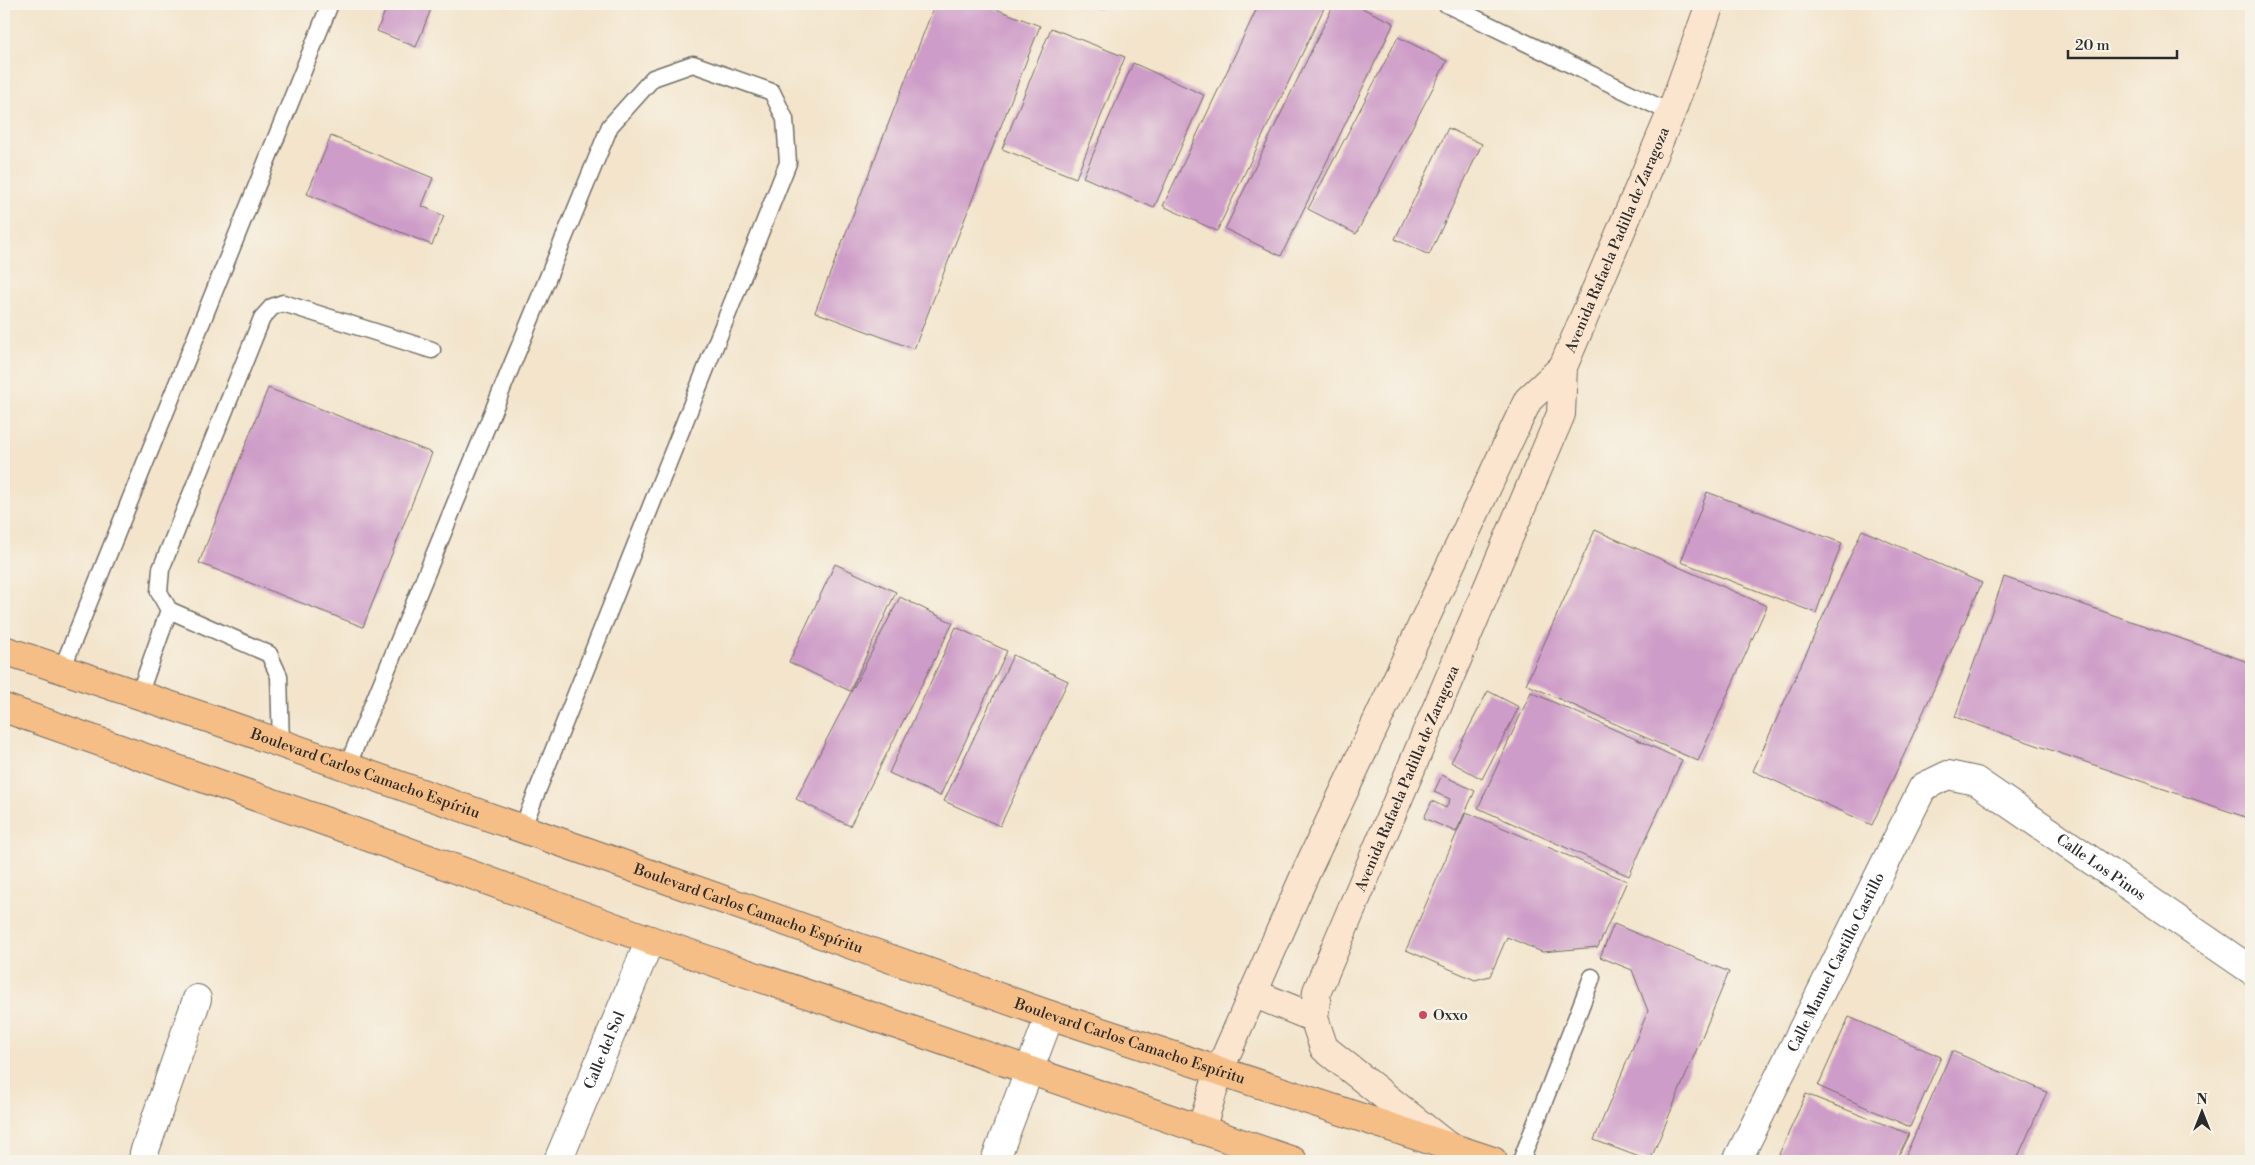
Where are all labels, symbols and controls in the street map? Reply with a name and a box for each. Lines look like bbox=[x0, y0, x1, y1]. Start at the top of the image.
scale bar bbox=[2068, 28, 2176, 60]
text: 20 m bbox=[2075, 36, 2110, 55]
street label: Avenida Rafaela Padilla de Zaragoza bbox=[1560, 124, 1674, 356]
street label: Avenida Rafaela Padilla de Zaragoza bbox=[1350, 662, 1463, 895]
street label: Boulevard Carlos Camacho Espíritu bbox=[247, 724, 483, 823]
street label: Calle Los Pinos bbox=[2053, 830, 2150, 905]
street label: Boulevard Carlos Camacho Espíritu bbox=[630, 859, 866, 958]
street label: Calle Manuel Castillo Castillo bbox=[1783, 869, 1889, 1055]
street label: Boulevard Carlos Camacho Espíritu bbox=[1011, 993, 1248, 1088]
place label: Oxxo bbox=[1433, 1006, 1468, 1025]
street label: Calle del Sol bbox=[579, 1008, 629, 1092]
marker: Oxxo bbox=[1417, 1009, 1429, 1021]
north arrow bbox=[2178, 1088, 2228, 1138]
text: N bbox=[2196, 1091, 2208, 1109]

